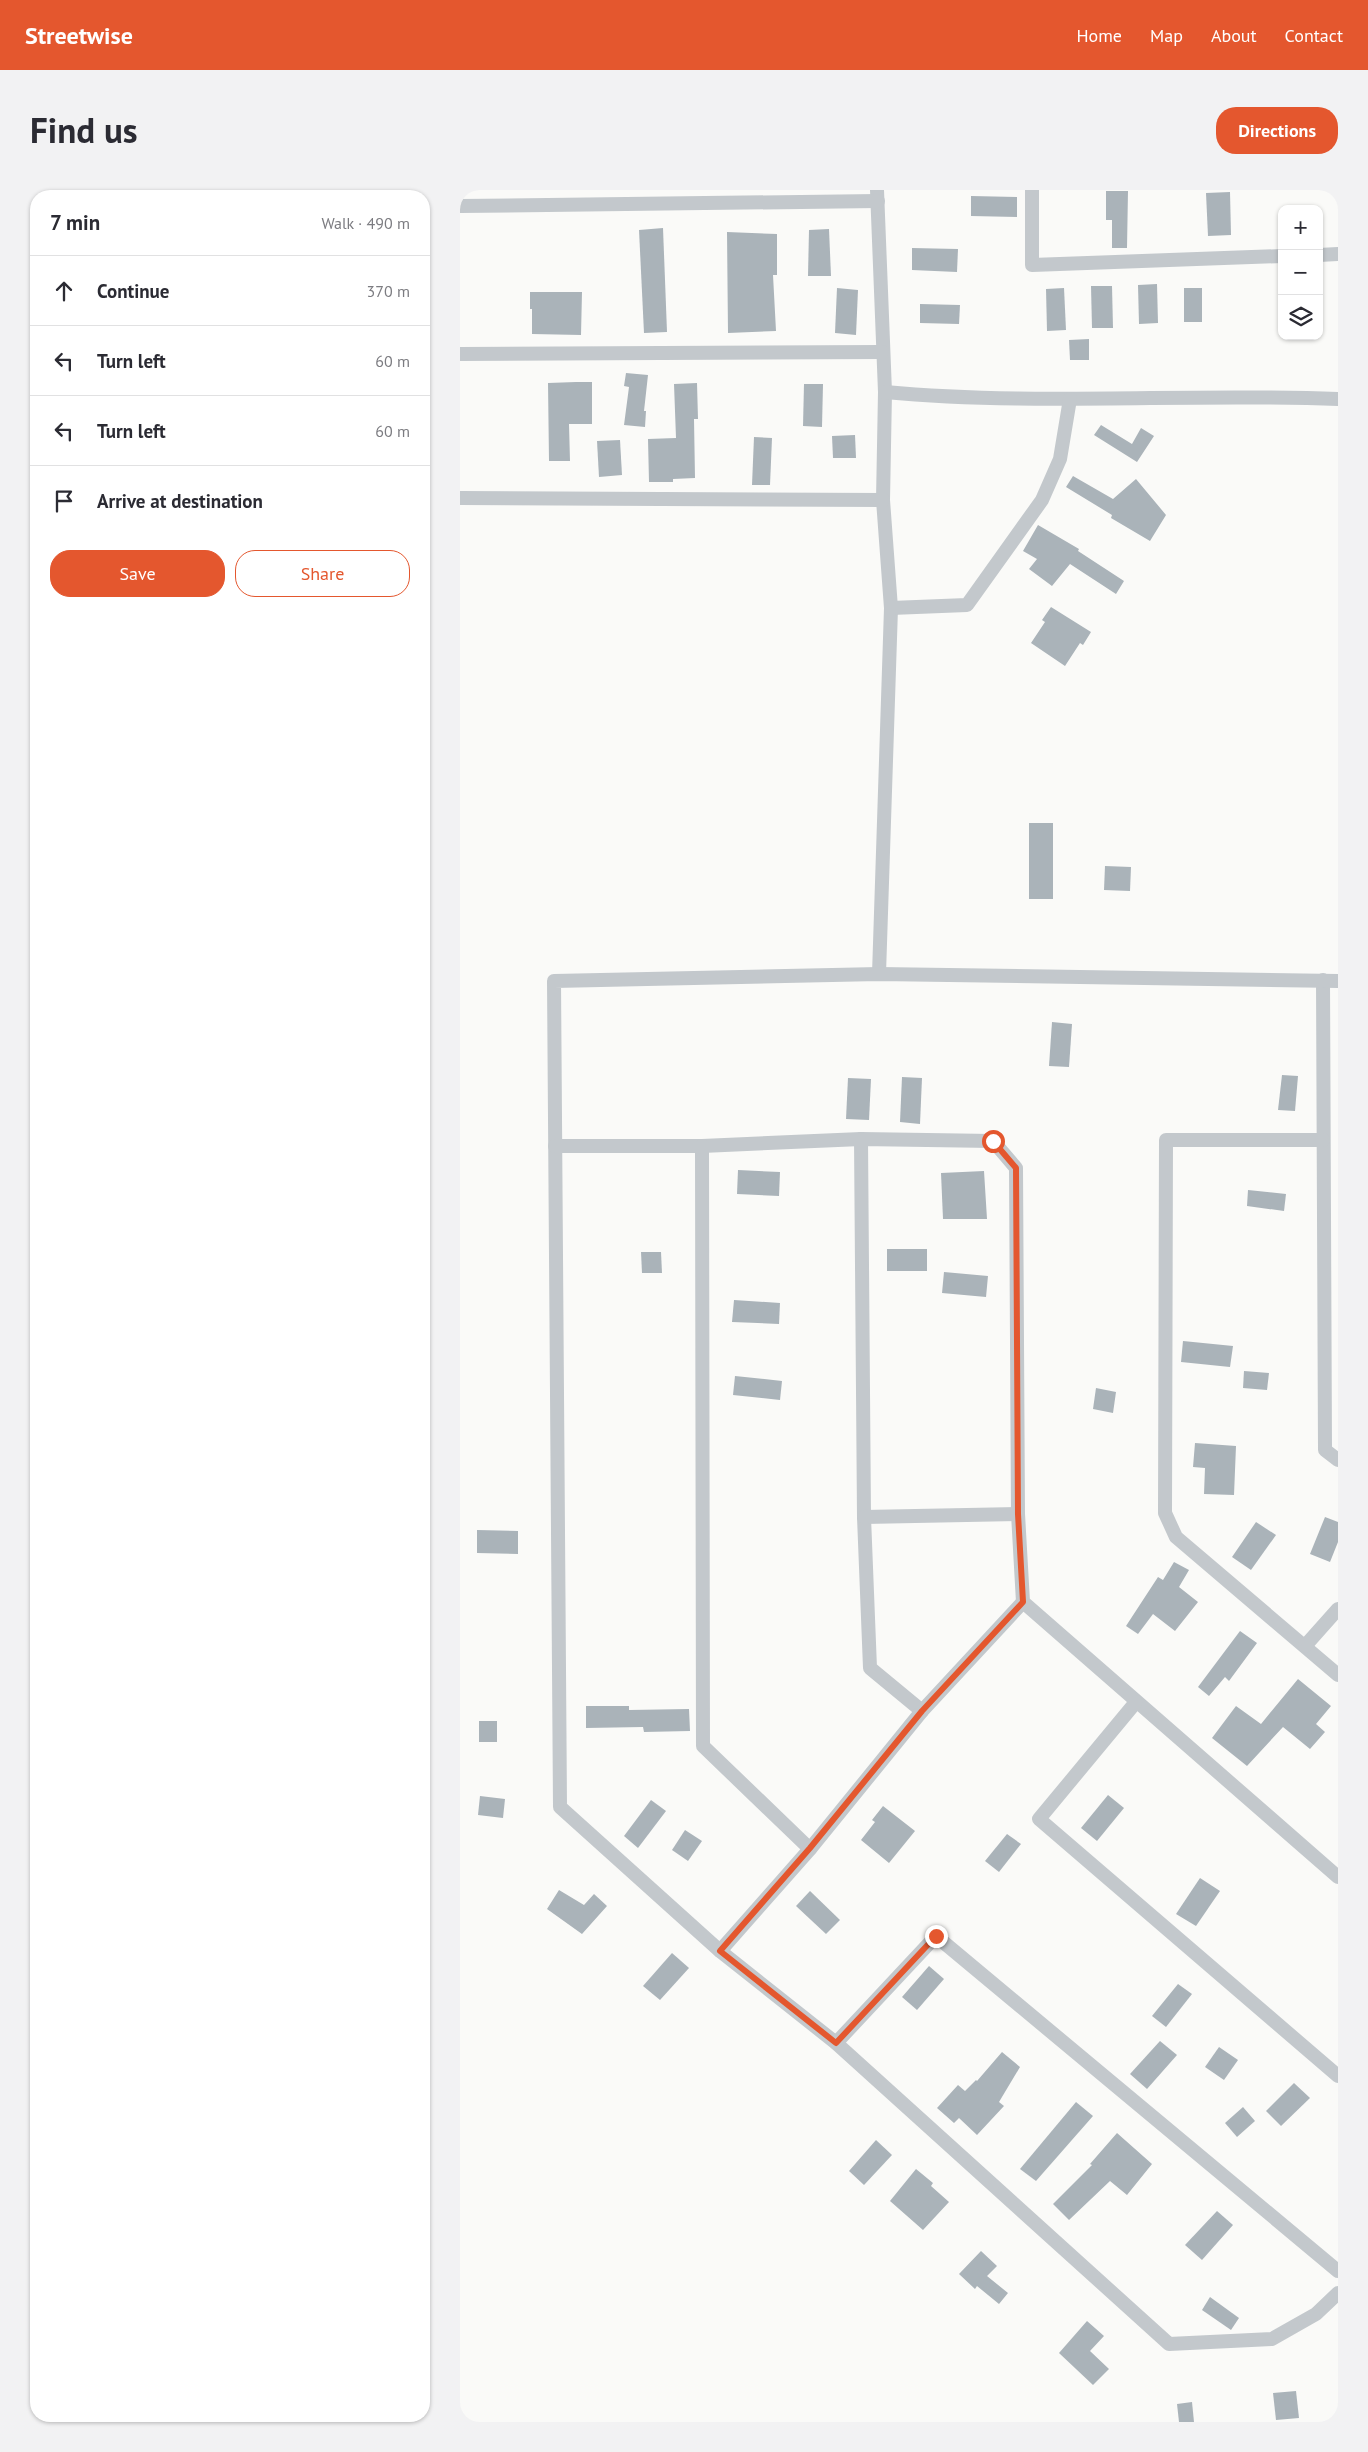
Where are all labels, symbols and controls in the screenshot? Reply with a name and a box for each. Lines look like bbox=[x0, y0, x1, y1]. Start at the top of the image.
text: Streetwise bbox=[25, 20, 133, 51]
text: Home bbox=[1076, 24, 1122, 47]
text: Map bbox=[1150, 24, 1183, 47]
text: About bbox=[1211, 24, 1257, 47]
text: Contact bbox=[1285, 24, 1343, 47]
text: Find us bbox=[30, 107, 138, 153]
button: Directions bbox=[1216, 107, 1338, 154]
map controls bbox=[1278, 205, 1323, 340]
button: + bbox=[1278, 205, 1323, 250]
text: 7 min bbox=[50, 209, 100, 236]
text: Walk · 490 m bbox=[321, 213, 410, 233]
button: − bbox=[1278, 250, 1323, 295]
icon: ahead bbox=[50, 277, 78, 305]
text: Continue bbox=[97, 279, 169, 303]
text: 370 m bbox=[367, 281, 410, 301]
button: layers bbox=[1278, 295, 1323, 340]
icon: left bbox=[50, 347, 78, 375]
text: Turn left bbox=[97, 349, 166, 373]
text: 60 m bbox=[375, 351, 410, 371]
icon: left bbox=[50, 417, 78, 445]
text: Turn left bbox=[97, 419, 166, 443]
text: 60 m bbox=[375, 421, 410, 441]
icon: arrive bbox=[50, 487, 78, 515]
text: Arrive at destination bbox=[97, 489, 263, 513]
button: Save bbox=[50, 550, 225, 597]
button: Share bbox=[235, 550, 410, 597]
route start bbox=[982, 1130, 1005, 1153]
route end bbox=[925, 1925, 948, 1948]

